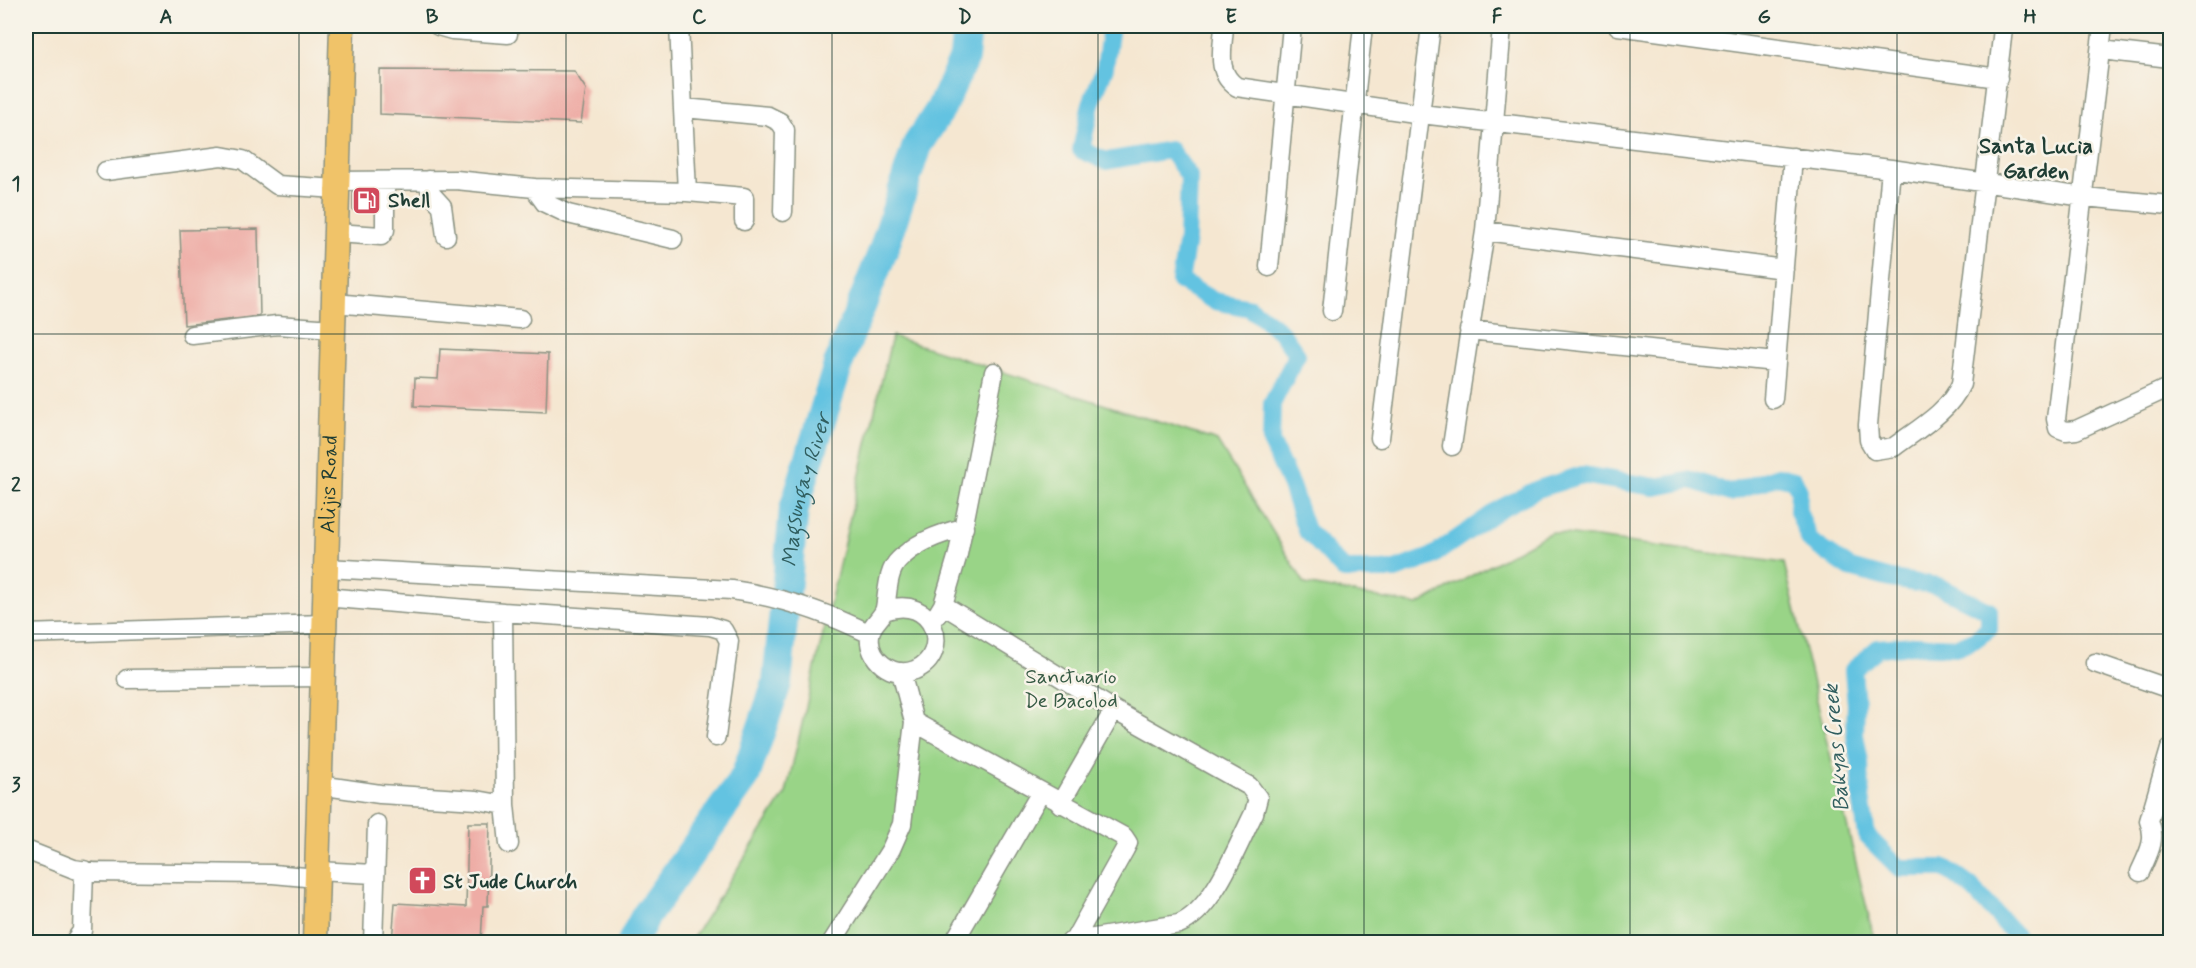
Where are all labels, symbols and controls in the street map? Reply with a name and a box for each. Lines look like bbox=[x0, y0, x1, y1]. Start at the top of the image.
text: A bbox=[159, 4, 173, 31]
text: B bbox=[426, 4, 439, 31]
text: C bbox=[692, 4, 707, 31]
text: D bbox=[958, 4, 972, 31]
text: E bbox=[1225, 4, 1237, 31]
text: F bbox=[1492, 4, 1503, 31]
text: G bbox=[1757, 4, 1771, 31]
text: H bbox=[2023, 4, 2037, 31]
district label: Santa Lucia Garden bbox=[1979, 133, 2093, 186]
text: 1 bbox=[12, 171, 20, 198]
fuel station icon: Shell bbox=[351, 184, 383, 216]
place label: Shell bbox=[388, 187, 430, 215]
water label: Magsungay River bbox=[776, 408, 839, 568]
street label: Alijis Road bbox=[314, 435, 345, 534]
text: 2 bbox=[11, 472, 21, 499]
park label: Sanctuario De Bacolod bbox=[1024, 663, 1118, 715]
water label: Bakyas Creek bbox=[1817, 681, 1857, 813]
text: 3 bbox=[11, 772, 21, 799]
church icon: St Jude Church bbox=[406, 865, 438, 897]
place label: St Jude Church bbox=[443, 868, 578, 896]

